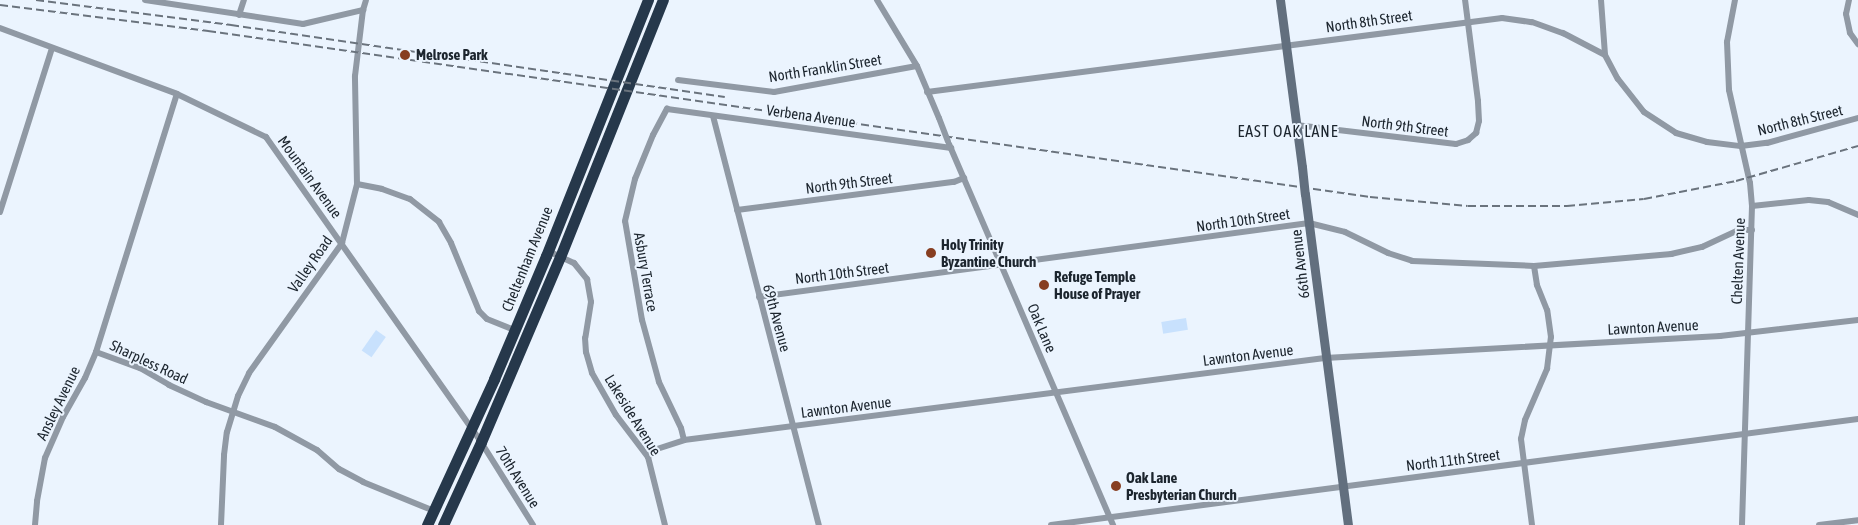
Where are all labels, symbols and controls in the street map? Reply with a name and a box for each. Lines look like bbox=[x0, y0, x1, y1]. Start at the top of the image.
street label: North 8th Street bbox=[1324, 6, 1414, 36]
place label: Melrose Park bbox=[416, 46, 488, 64]
marker: Melrose Park bbox=[398, 48, 412, 62]
street label: North Franklin Street bbox=[767, 50, 883, 86]
street label: Verbena Avenue bbox=[765, 101, 857, 131]
street label: North 8th Street bbox=[1755, 101, 1845, 139]
street label: North 9th Street bbox=[1361, 112, 1449, 140]
district label: EAST OAK LANE bbox=[1236, 121, 1340, 141]
street label: Mountain Avenue bbox=[274, 132, 346, 222]
street label: North 9th Street bbox=[805, 169, 893, 197]
street label: Cheltenham Avenue bbox=[498, 204, 556, 314]
street label: North 10th Street bbox=[1195, 205, 1291, 235]
street label: Chelten Avenue bbox=[1727, 217, 1749, 305]
street label: 66th Avenue bbox=[1287, 229, 1313, 299]
street label: Asbury Terrace bbox=[630, 231, 662, 313]
street label: Valley Road bbox=[284, 232, 336, 296]
place label: Holy Trinity Byzantine Church bbox=[941, 235, 1036, 270]
marker: Holy Trinity Byzantine Church bbox=[925, 247, 937, 259]
street label: North 10th Street bbox=[794, 258, 890, 288]
place label: Refuge Temple House of Prayer bbox=[1054, 267, 1140, 302]
marker: Refuge Temple House of Prayer bbox=[1038, 279, 1050, 291]
street label: 69th Avenue bbox=[759, 282, 795, 354]
street label: Oak Lane bbox=[1024, 301, 1060, 355]
street label: Lawnton Avenue bbox=[1607, 316, 1699, 338]
street label: Sharpless Road bbox=[107, 336, 191, 388]
street label: Lawnton Avenue bbox=[1202, 341, 1294, 369]
street label: Ansley Avenue bbox=[32, 363, 84, 443]
street label: Lakeside Avenue bbox=[601, 371, 665, 459]
street label: Lawnton Avenue bbox=[800, 393, 892, 421]
street label: 70th Avenue bbox=[492, 443, 544, 511]
street label: North 11th Street bbox=[1405, 445, 1501, 475]
place label: Oak Lane Presbyterian Church bbox=[1126, 468, 1237, 503]
marker: Oak Lane Presbyterian Church bbox=[1110, 480, 1122, 492]

